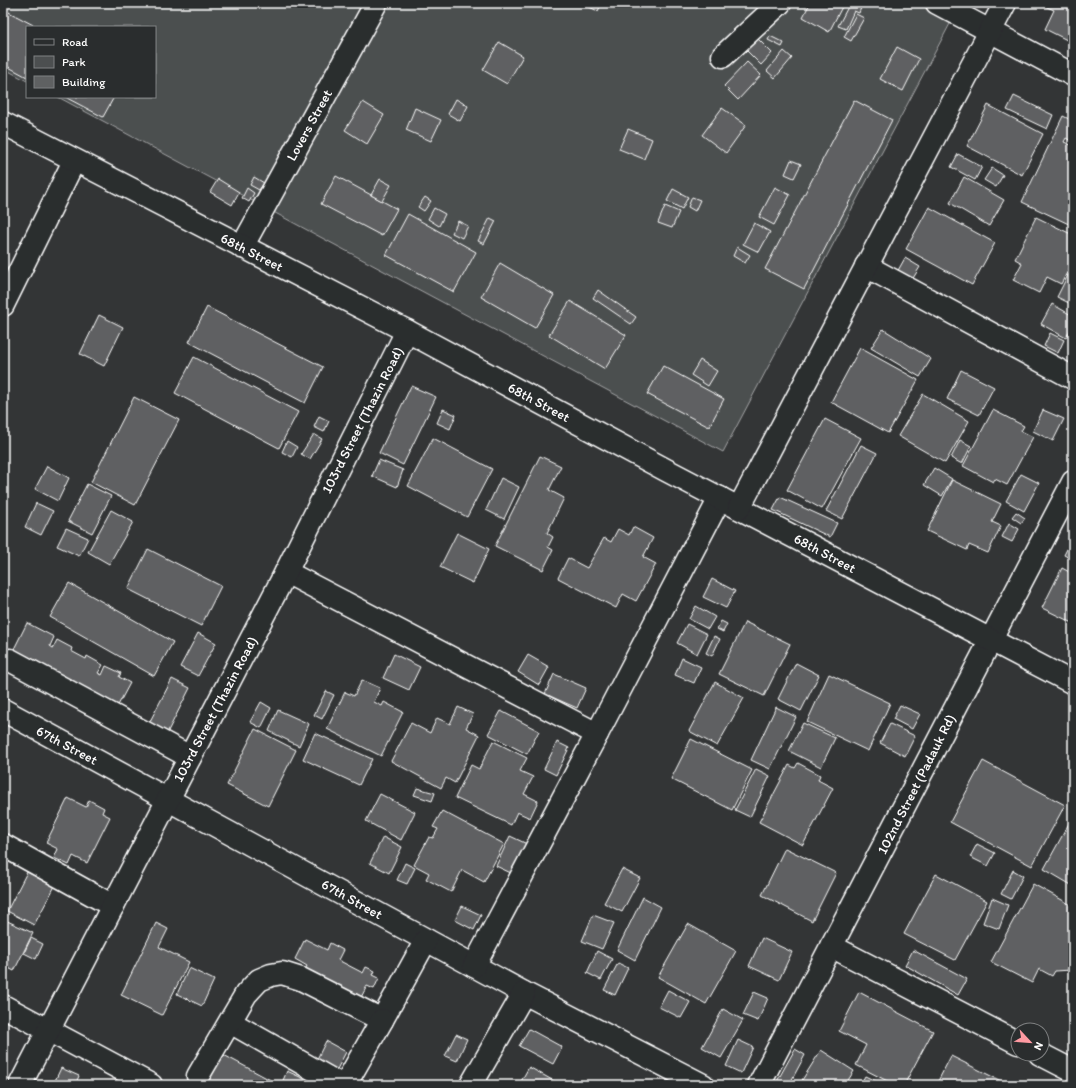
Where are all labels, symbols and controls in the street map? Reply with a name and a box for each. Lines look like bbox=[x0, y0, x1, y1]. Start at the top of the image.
legend bbox=[26, 26, 156, 98]
text: Road bbox=[62, 35, 88, 49]
text: Park bbox=[62, 55, 86, 69]
text: Building bbox=[62, 75, 106, 89]
street label: Lovers Street bbox=[283, 87, 336, 164]
street label: 68th Street bbox=[218, 229, 286, 275]
street label: 103rd Street (Thazin Road) bbox=[318, 344, 407, 496]
street label: 68th Street bbox=[505, 379, 573, 426]
street label: 68th Street bbox=[791, 530, 859, 577]
street label: 103rd Street (Thazin Road) bbox=[170, 634, 261, 785]
street label: 102nd Street (Padauk Rd) bbox=[874, 711, 959, 857]
street label: 67th Street bbox=[33, 722, 100, 769]
street label: 67th Street bbox=[318, 876, 385, 923]
north arrow bbox=[1010, 1022, 1050, 1062]
text: N bbox=[1031, 1040, 1046, 1052]

